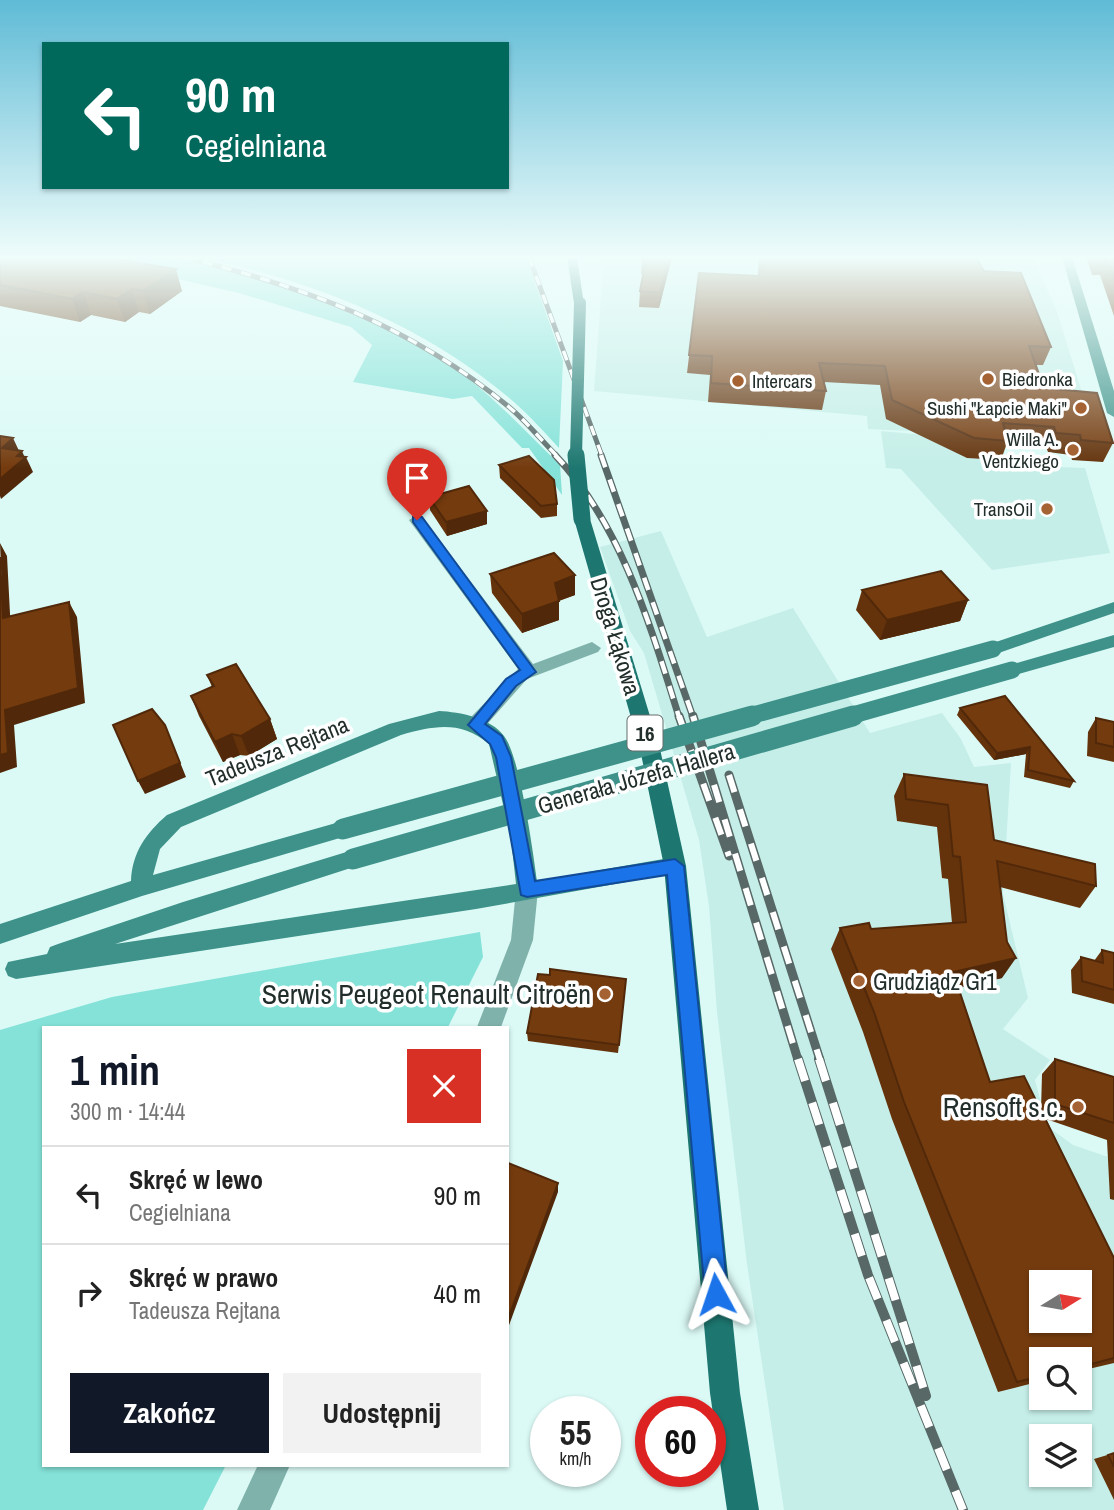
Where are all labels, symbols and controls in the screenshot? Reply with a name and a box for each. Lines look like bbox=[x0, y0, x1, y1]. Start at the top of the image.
text: 90 m bbox=[185, 61, 277, 127]
icon: left bbox=[70, 70, 161, 161]
text: Cegielniana bbox=[185, 124, 327, 167]
place label: Biedronka bbox=[1002, 366, 1073, 392]
place label: Intercars bbox=[752, 368, 813, 394]
marker: Biedronka bbox=[980, 371, 996, 387]
marker: Intercars bbox=[730, 373, 746, 389]
place label: Sushi "Łapcie Maki" bbox=[927, 395, 1067, 421]
marker: Sushi "Łapcie Maki" bbox=[1073, 400, 1089, 416]
place label: Willa A. Ventzkiego bbox=[982, 426, 1059, 474]
marker: Willa A. Ventzkiego bbox=[1065, 442, 1081, 458]
pin bbox=[387, 448, 447, 520]
icon: arrive bbox=[398, 459, 436, 497]
place label: TransOil bbox=[974, 496, 1033, 522]
marker: TransOil bbox=[1039, 501, 1055, 517]
street label: Droga Łąkowa bbox=[583, 573, 649, 699]
street label: Tadeusza Rejtana bbox=[201, 708, 353, 794]
road number: 16 bbox=[628, 716, 662, 750]
street label: Generała Józefa Hallera bbox=[534, 735, 739, 821]
place label: Grudziądz Gr1 bbox=[873, 966, 997, 997]
marker: Grudziądz Gr1 bbox=[851, 973, 867, 989]
place label: Serwis Peugeot Renault Citroën bbox=[262, 975, 591, 1013]
marker: Serwis Peugeot Renault Citroën bbox=[597, 986, 613, 1002]
text: 1 min bbox=[70, 1042, 160, 1098]
button: close bbox=[407, 1049, 481, 1123]
place label: Rensoft s.c. bbox=[943, 1088, 1064, 1126]
text: 300 m · 14:44 bbox=[70, 1096, 185, 1127]
marker: Rensoft s.c. bbox=[1070, 1099, 1086, 1115]
text: Skręć w lewo bbox=[129, 1162, 263, 1197]
icon: left bbox=[70, 1176, 108, 1214]
text: 90 m bbox=[434, 1178, 481, 1213]
text: Cegielniana bbox=[129, 1197, 231, 1228]
position arrow bbox=[679, 1257, 753, 1331]
text: Skręć w prawo bbox=[129, 1260, 278, 1295]
north arrow bbox=[1029, 1270, 1092, 1334]
map controls bbox=[1029, 1270, 1092, 1487]
icon: right bbox=[70, 1274, 108, 1312]
text: 40 m bbox=[434, 1276, 481, 1311]
text: Tadeusza Rejtana bbox=[129, 1295, 280, 1326]
button: search bbox=[1029, 1347, 1092, 1410]
button: Zakończ bbox=[70, 1373, 269, 1453]
button: Udostępnij bbox=[283, 1373, 481, 1453]
speed limit sign: 60 bbox=[635, 1396, 726, 1487]
text: 55 bbox=[560, 1409, 591, 1456]
button: layers bbox=[1029, 1424, 1092, 1487]
text: km/h bbox=[560, 1446, 592, 1471]

